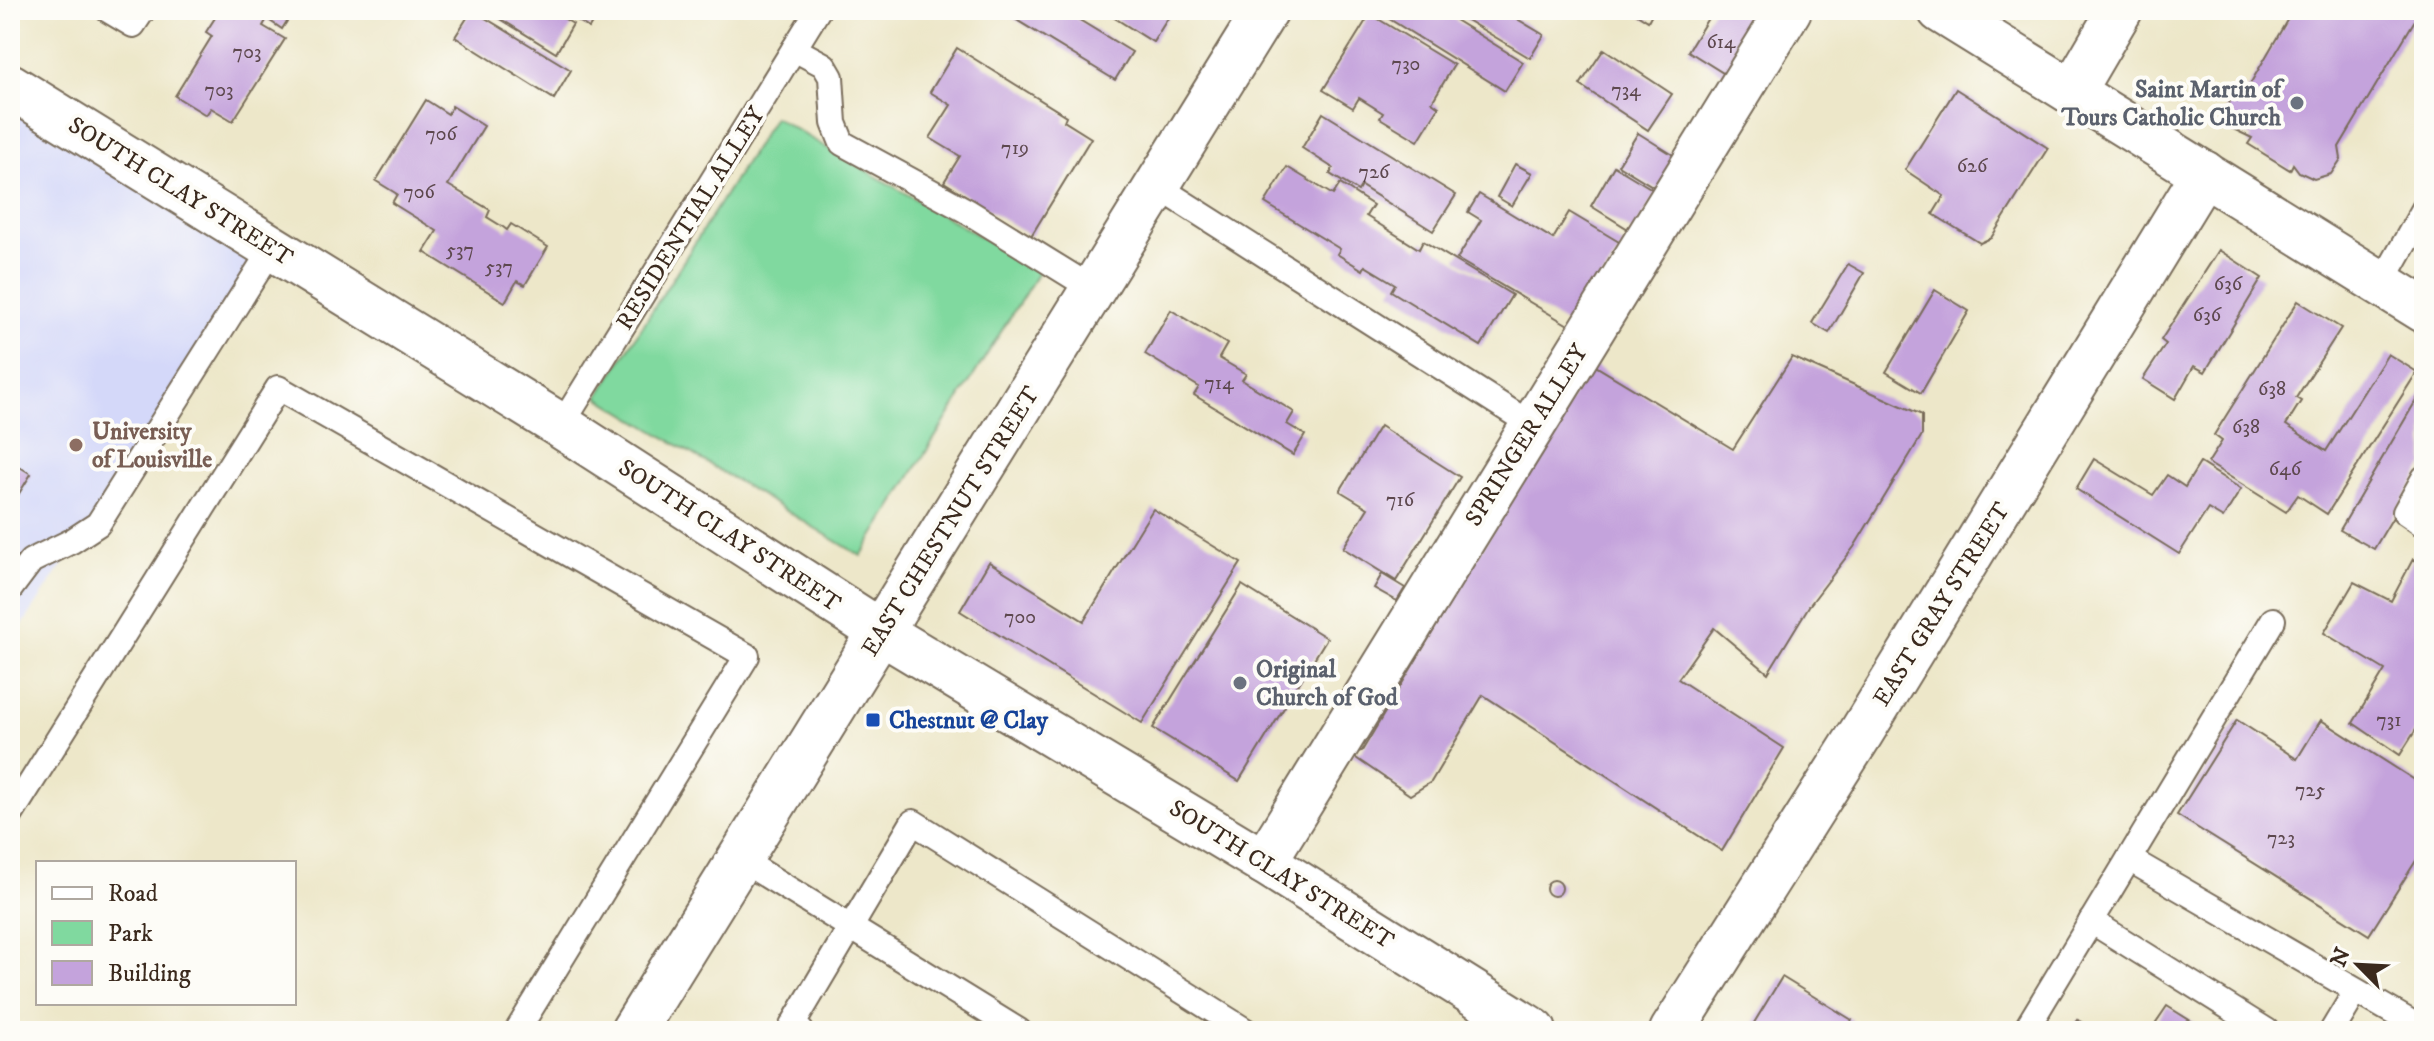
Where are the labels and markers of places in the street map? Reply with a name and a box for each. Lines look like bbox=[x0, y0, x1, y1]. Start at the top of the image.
place label: Saint Martin of Tours Catholic Church bbox=[2060, 75, 2285, 133]
marker: Saint Martin of Tours Catholic Church bbox=[2288, 94, 2306, 112]
place label: University of Louisville bbox=[92, 417, 212, 475]
marker: University of Louisville bbox=[67, 436, 85, 454]
place label: Original Church of God bbox=[1256, 655, 1399, 713]
marker: Original Church of God bbox=[1231, 674, 1249, 692]
place label: Chestnut @ Clay bbox=[889, 706, 1049, 736]
marker: Chestnut @ Clay bbox=[864, 711, 882, 729]

